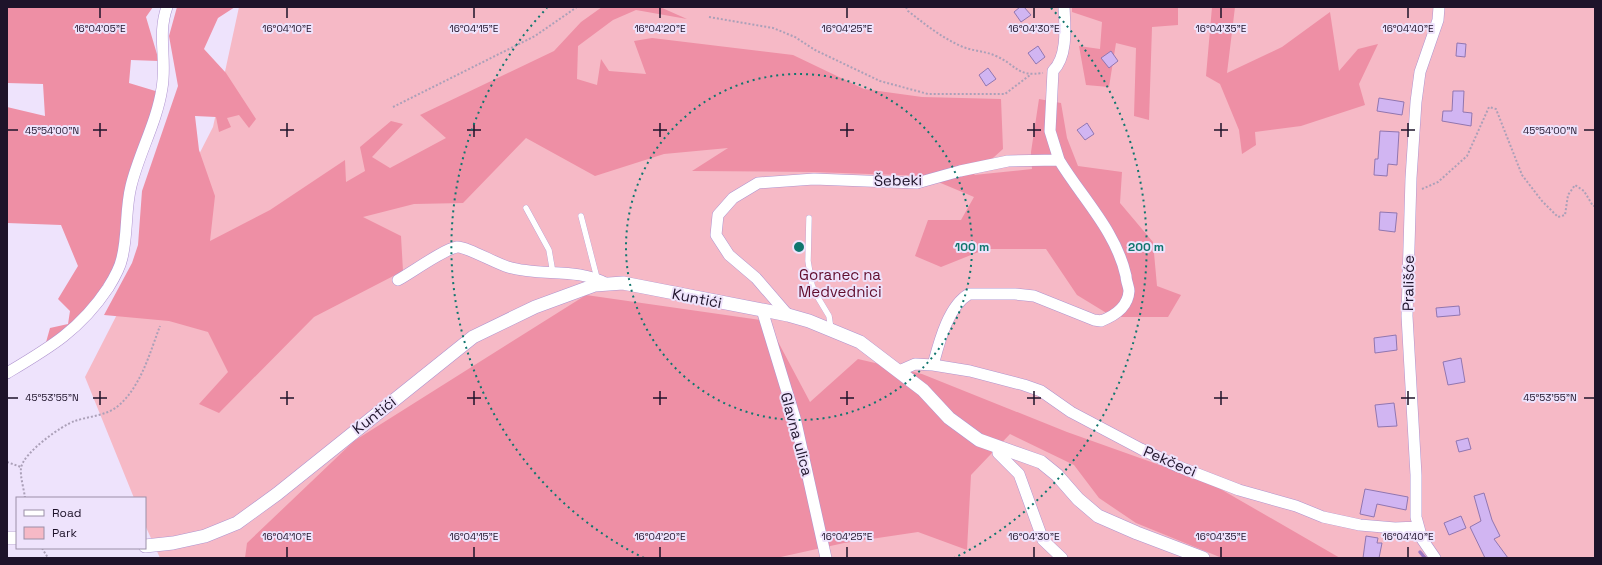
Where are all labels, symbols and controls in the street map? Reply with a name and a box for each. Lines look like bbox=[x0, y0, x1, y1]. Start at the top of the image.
text: 16°04'05"E bbox=[74, 22, 126, 35]
text: 16°04'10"E bbox=[262, 22, 312, 35]
text: 16°04'15"E bbox=[450, 22, 499, 35]
text: 16°04'20"E bbox=[634, 22, 686, 35]
text: 16°04'25"E bbox=[822, 22, 873, 35]
text: 16°04'30"E bbox=[1008, 22, 1060, 35]
text: 16°04'35"E bbox=[1196, 22, 1247, 35]
text: 16°04'40"E bbox=[1382, 22, 1434, 35]
text: 45°54'00"N bbox=[25, 124, 79, 137]
text: 45°54'00"N bbox=[1523, 124, 1577, 137]
street label: Šebeki bbox=[874, 170, 922, 190]
text: 100 m bbox=[955, 239, 989, 255]
text: 200 m bbox=[1128, 239, 1164, 255]
centre of rings bbox=[792, 240, 806, 254]
street label: Prališće bbox=[1398, 255, 1418, 311]
park label: Goranec na Medvednici bbox=[798, 265, 882, 301]
street label: Kuntići bbox=[670, 284, 724, 312]
street label: Glavna ulica bbox=[777, 390, 817, 478]
text: 45°53'55"N bbox=[25, 391, 79, 404]
text: 45°53'55"N bbox=[1523, 391, 1577, 404]
street label: Kuntići bbox=[348, 392, 400, 438]
street label: Pekčeci bbox=[1141, 441, 1199, 481]
legend bbox=[16, 497, 146, 549]
text: Road bbox=[52, 505, 81, 521]
text: Park bbox=[52, 525, 77, 541]
text: 16°04'10"E bbox=[262, 530, 312, 543]
text: 16°04'15"E bbox=[450, 530, 499, 543]
text: 16°04'20"E bbox=[634, 530, 686, 543]
text: 16°04'25"E bbox=[822, 530, 873, 543]
text: 16°04'30"E bbox=[1008, 530, 1060, 543]
text: 16°04'35"E bbox=[1196, 530, 1247, 543]
text: 16°04'40"E bbox=[1382, 530, 1434, 543]

